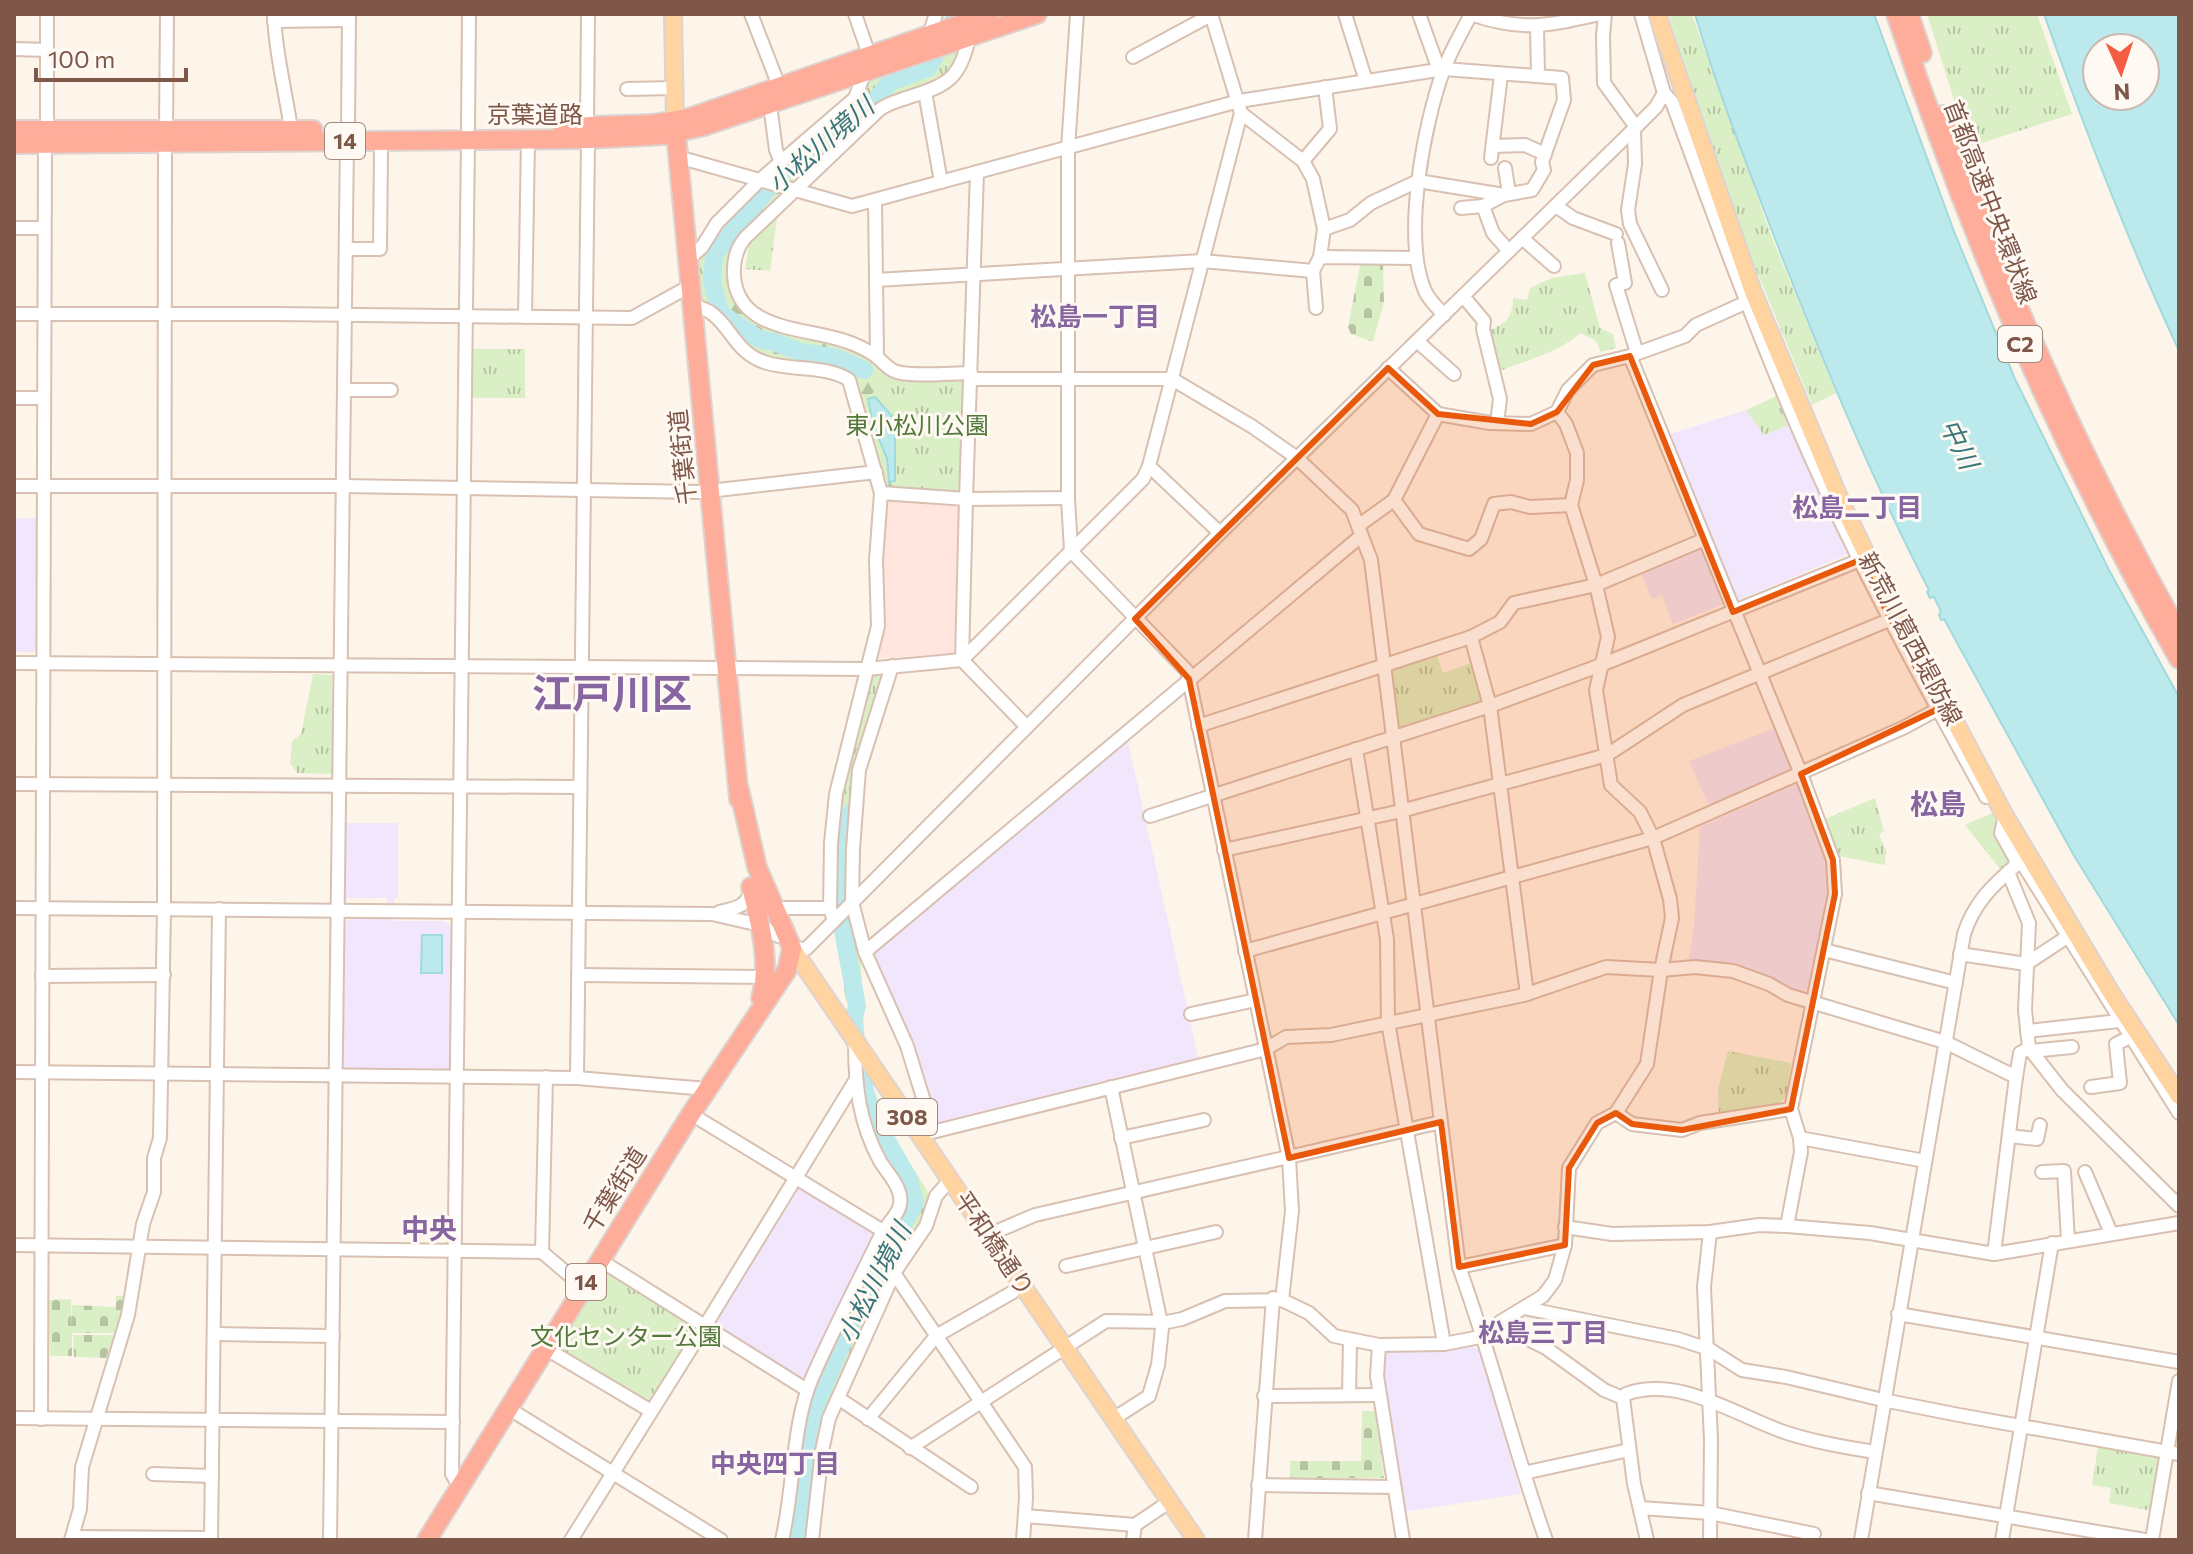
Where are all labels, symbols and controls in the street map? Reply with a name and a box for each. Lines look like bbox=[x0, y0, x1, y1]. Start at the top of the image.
scale bar bbox=[36, 32, 186, 82]
north arrow bbox=[2081, 32, 2161, 112]
text: 100 m bbox=[48, 44, 115, 73]
text: N bbox=[2113, 79, 2131, 106]
water label: 小松川境川 bbox=[761, 88, 881, 198]
street label: 首都高速中央環状線 bbox=[1939, 95, 2044, 307]
street label: 京葉道路 bbox=[487, 99, 583, 128]
road number: 14 bbox=[325, 123, 365, 159]
district label: 松島一丁目 bbox=[1030, 300, 1160, 331]
road number: C2 bbox=[1998, 326, 2042, 362]
street label: 千葉街道 bbox=[662, 408, 701, 506]
park label: 東小松川公園 bbox=[845, 410, 989, 439]
water label: 中川 bbox=[1935, 413, 1987, 476]
district label: 松島二丁目 bbox=[1792, 491, 1922, 522]
street label: 新荒川葛西堤防線 bbox=[1853, 547, 1969, 730]
district label: 江戸川区 bbox=[532, 667, 692, 716]
district label: 松島 bbox=[1910, 786, 1966, 820]
road number: 308 bbox=[877, 1099, 937, 1135]
street label: 千葉街道 bbox=[576, 1141, 651, 1238]
street label: 平和橋通り bbox=[950, 1185, 1041, 1301]
district label: 中央 bbox=[401, 1211, 457, 1245]
water label: 小松川境川 bbox=[829, 1215, 917, 1347]
road number: 14 bbox=[566, 1264, 606, 1300]
district label: 松島三丁目 bbox=[1478, 1316, 1608, 1347]
park label: 文化センター公園 bbox=[530, 1321, 722, 1350]
district label: 中央四丁目 bbox=[710, 1447, 840, 1478]

